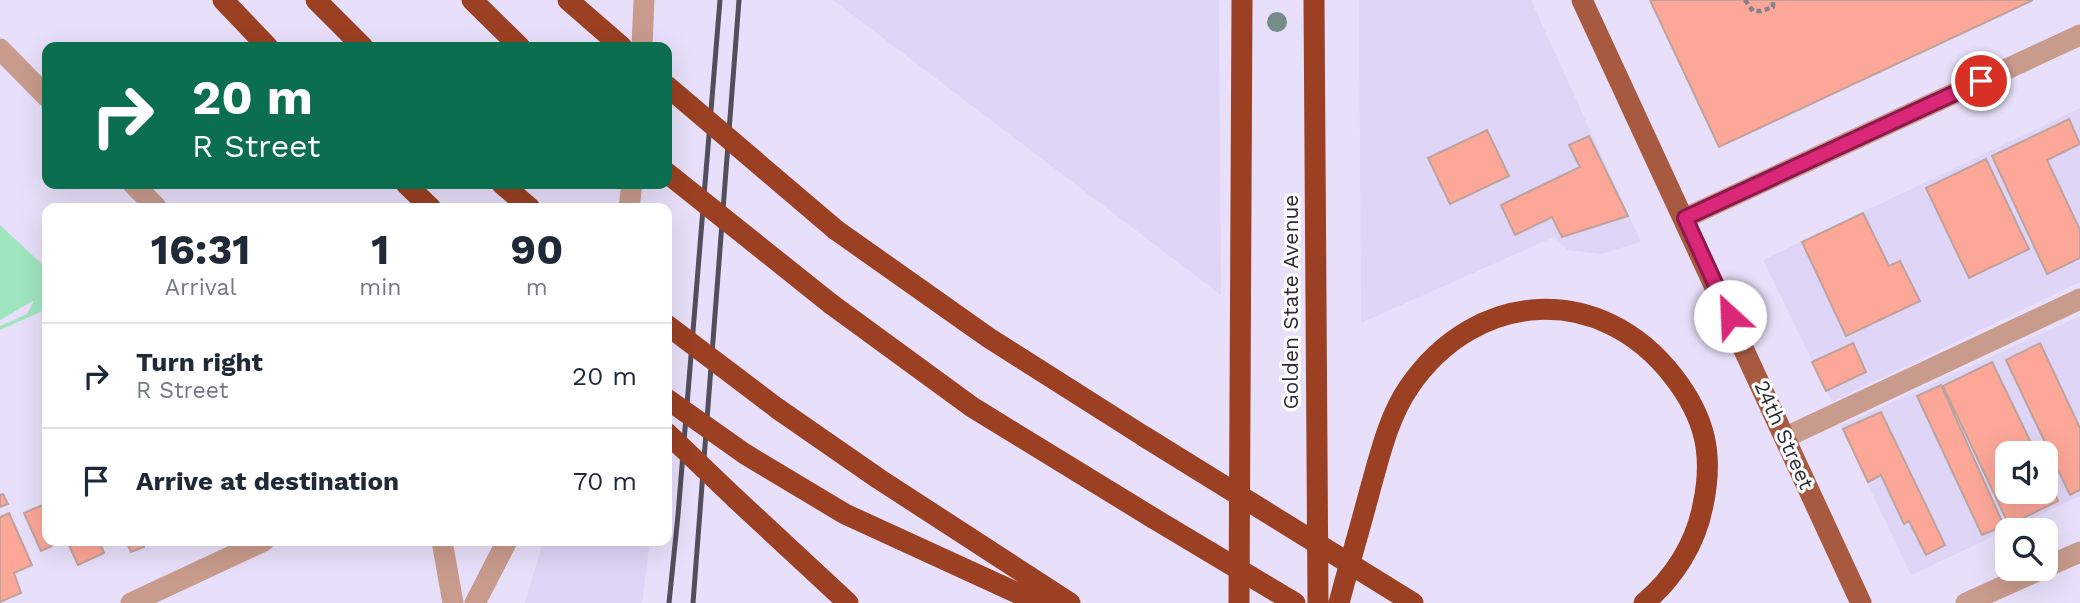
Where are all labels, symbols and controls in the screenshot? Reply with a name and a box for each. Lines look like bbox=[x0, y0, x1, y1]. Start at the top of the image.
pin bbox=[1951, 51, 2011, 111]
icon: arrive bbox=[1962, 62, 2000, 100]
text: 20 m bbox=[192, 68, 313, 126]
icon: right bbox=[77, 70, 168, 161]
text: R Street bbox=[192, 127, 321, 165]
street label: Golden State Avenue bbox=[1278, 195, 1303, 409]
text: 16:31 bbox=[151, 225, 250, 274]
text: 1 bbox=[371, 225, 389, 274]
text: 90 bbox=[510, 225, 563, 274]
text: Arrival bbox=[165, 274, 237, 301]
text: min bbox=[359, 274, 402, 301]
text: m bbox=[526, 274, 548, 301]
position arrow bbox=[1693, 279, 1767, 353]
text: Turn right bbox=[136, 347, 263, 377]
icon: right bbox=[77, 357, 115, 395]
text: 20 m bbox=[572, 361, 637, 391]
street label: 24th Street bbox=[1749, 376, 1820, 493]
text: R Street bbox=[136, 377, 228, 404]
map controls bbox=[1995, 441, 2058, 581]
button: sound bbox=[1995, 441, 2058, 504]
icon: arrive bbox=[77, 462, 115, 500]
text: Arrive at destination bbox=[136, 466, 399, 496]
text: 70 m bbox=[573, 466, 637, 496]
button: search bbox=[1995, 518, 2058, 581]

